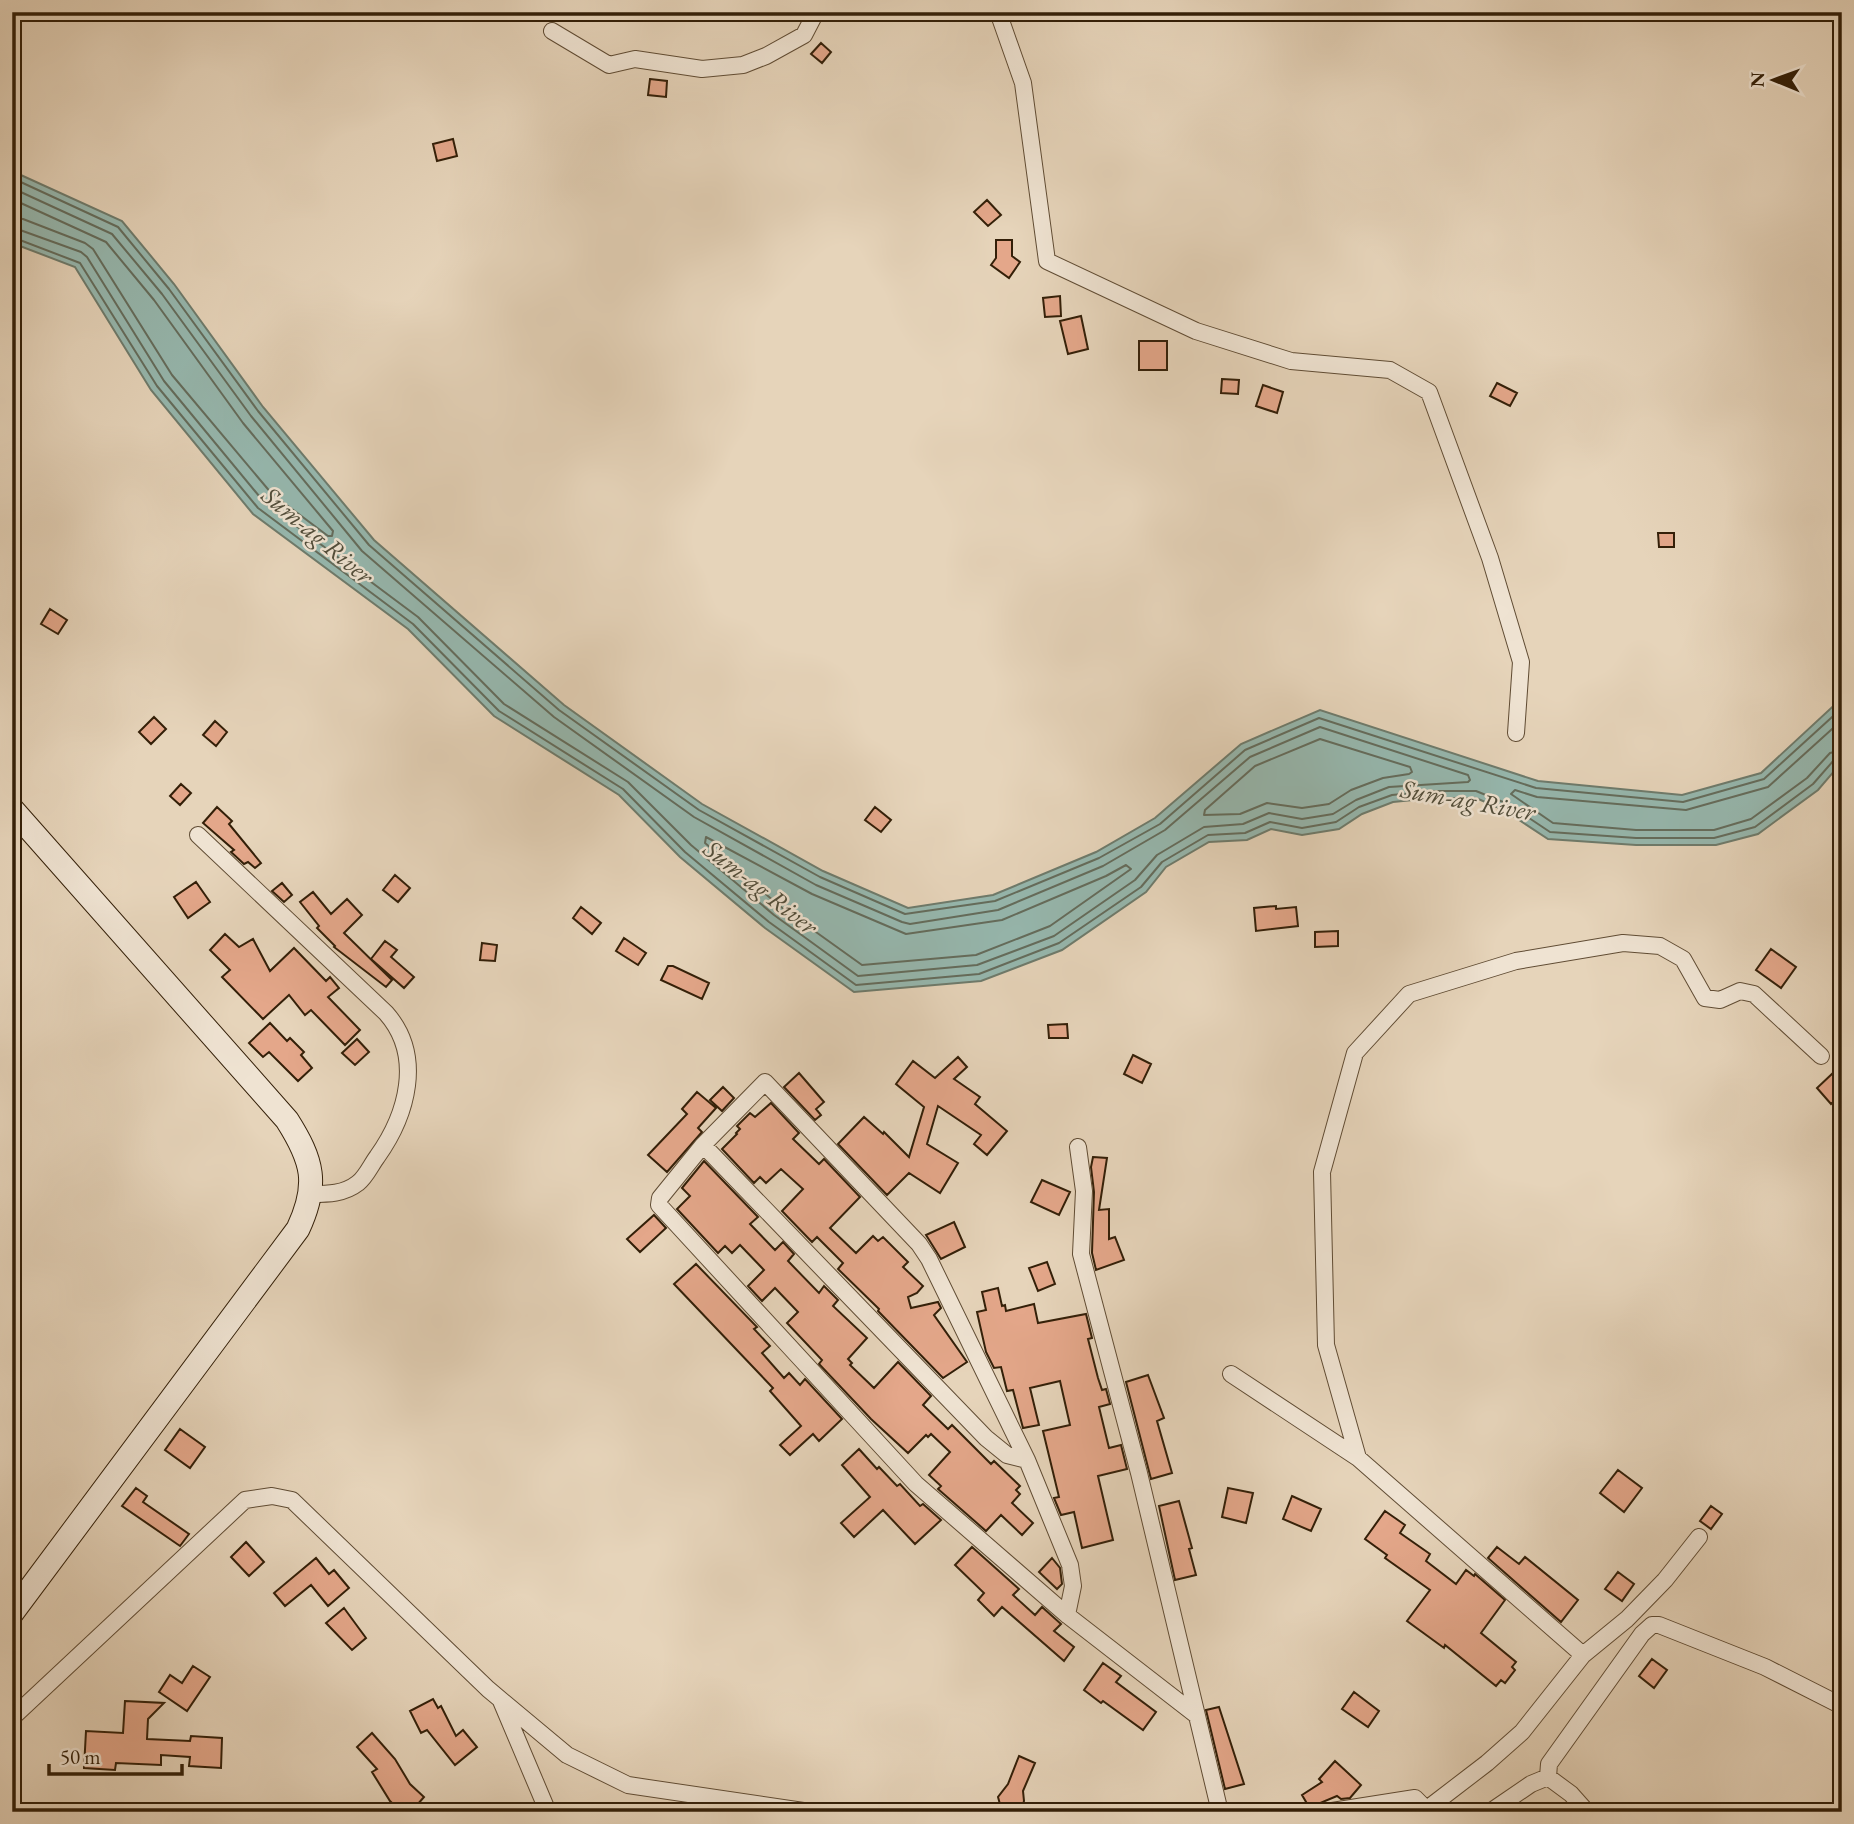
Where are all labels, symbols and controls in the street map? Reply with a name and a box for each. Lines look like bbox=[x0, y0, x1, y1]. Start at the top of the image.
north arrow bbox=[1738, 46, 1808, 116]
text: N bbox=[1745, 71, 1770, 88]
water label: Sum-ag River bbox=[254, 478, 382, 592]
water label: Sum-ag River bbox=[1397, 771, 1539, 829]
water label: Sum-ag River bbox=[696, 831, 826, 943]
scale bar bbox=[49, 1733, 182, 1777]
text: 50 m bbox=[60, 1743, 101, 1770]

